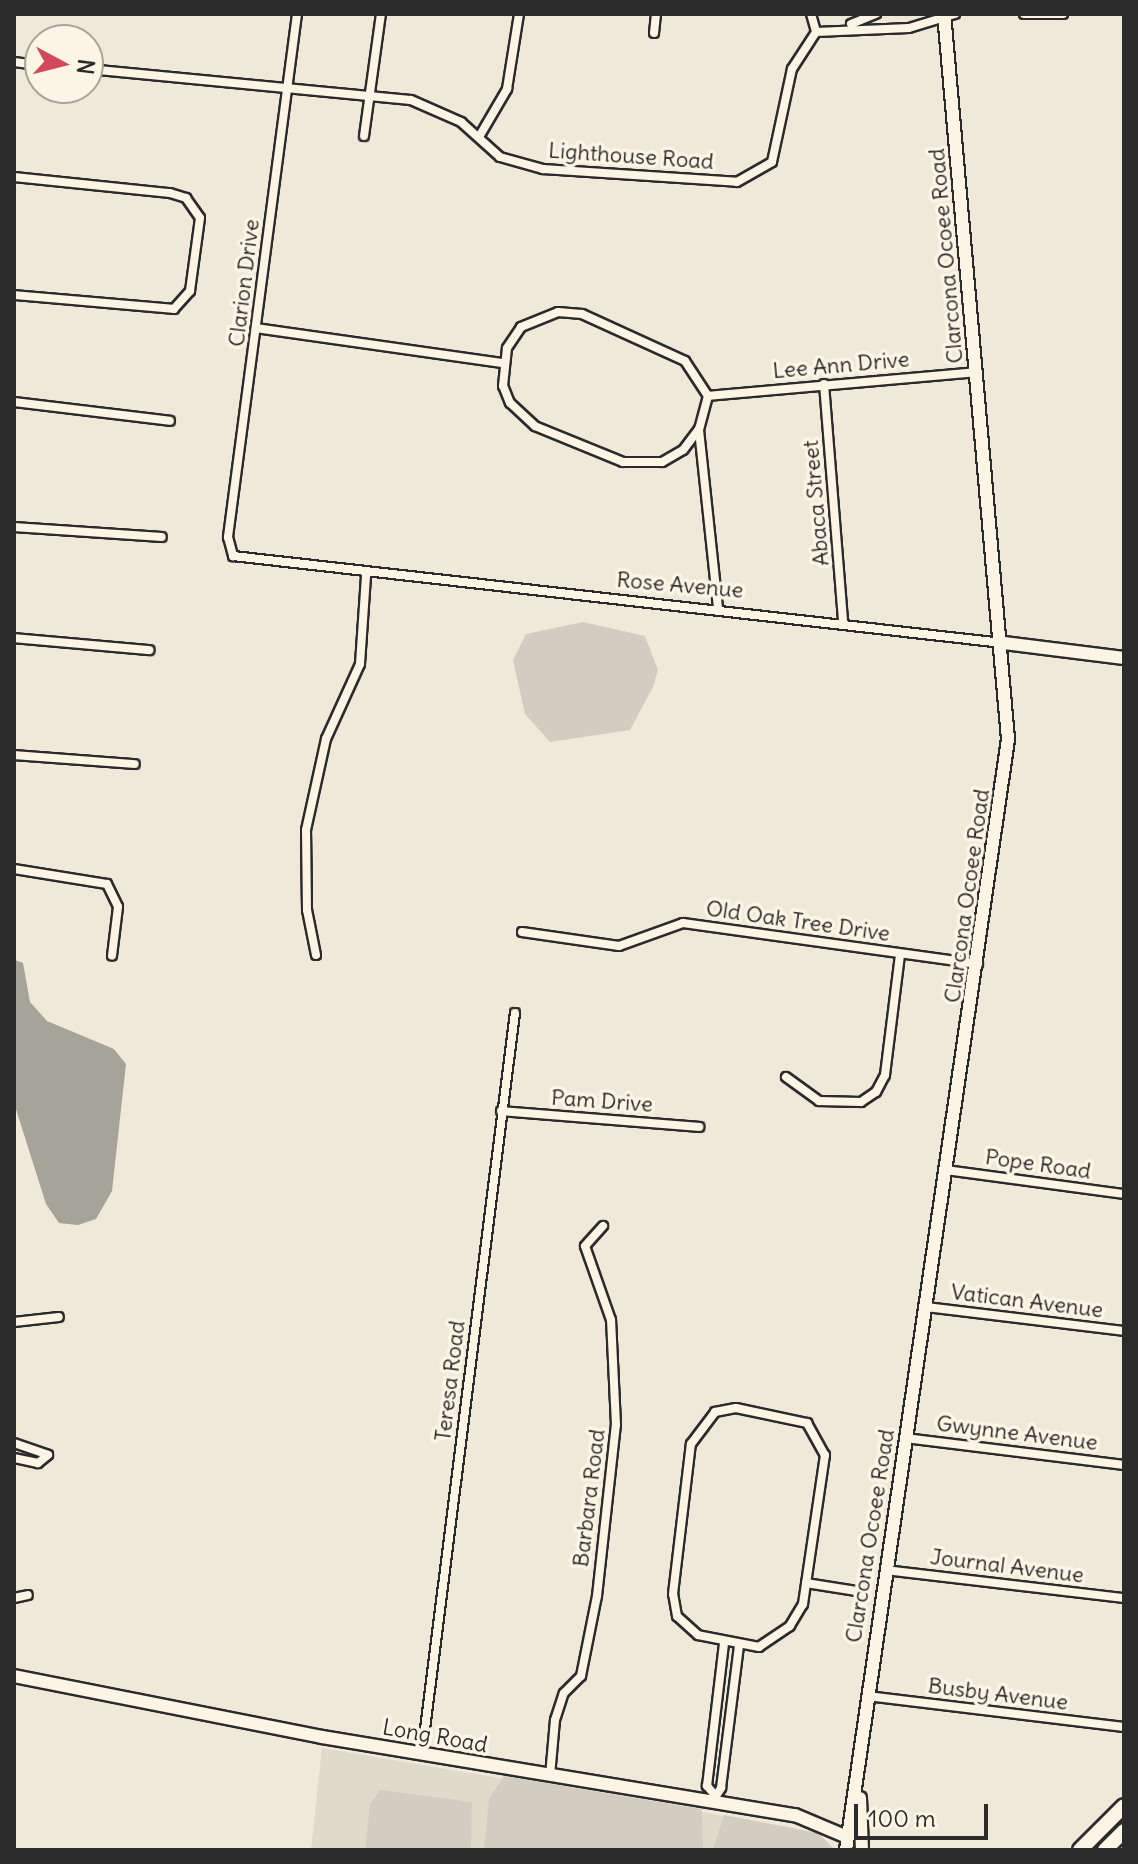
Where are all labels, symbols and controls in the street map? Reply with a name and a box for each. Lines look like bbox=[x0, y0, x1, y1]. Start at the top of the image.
north arrow bbox=[24, 24, 104, 104]
text: N bbox=[71, 57, 101, 76]
street label: Lighthouse Road bbox=[547, 137, 715, 175]
street label: Clarcona Ocoee Road bbox=[923, 147, 969, 365]
street label: Clarion Drive bbox=[223, 218, 265, 348]
street label: Lee Ann Drive bbox=[772, 346, 910, 384]
street label: Abaca Street bbox=[797, 439, 835, 567]
street label: Rose Avenue bbox=[616, 566, 744, 604]
street label: Clarcona Ocoee Road bbox=[939, 787, 995, 1005]
street label: Old Oak Tree Drive bbox=[704, 895, 892, 947]
street label: Pam Drive bbox=[550, 1084, 654, 1118]
street label: Pope Road bbox=[984, 1144, 1092, 1184]
street label: Vatican Avenue bbox=[949, 1279, 1105, 1323]
street label: Teresa Road bbox=[430, 1319, 470, 1443]
street label: Gwynne Avenue bbox=[935, 1410, 1099, 1456]
street label: Clarcona Ocoee Road bbox=[840, 1427, 900, 1645]
street label: Barbara Road bbox=[567, 1428, 611, 1568]
street label: Journal Avenue bbox=[929, 1543, 1085, 1589]
street label: Busby Avenue bbox=[926, 1672, 1070, 1716]
street label: Long Road bbox=[381, 1714, 489, 1758]
scale bar bbox=[858, 1788, 992, 1838]
text: 100 m bbox=[868, 1803, 936, 1833]

